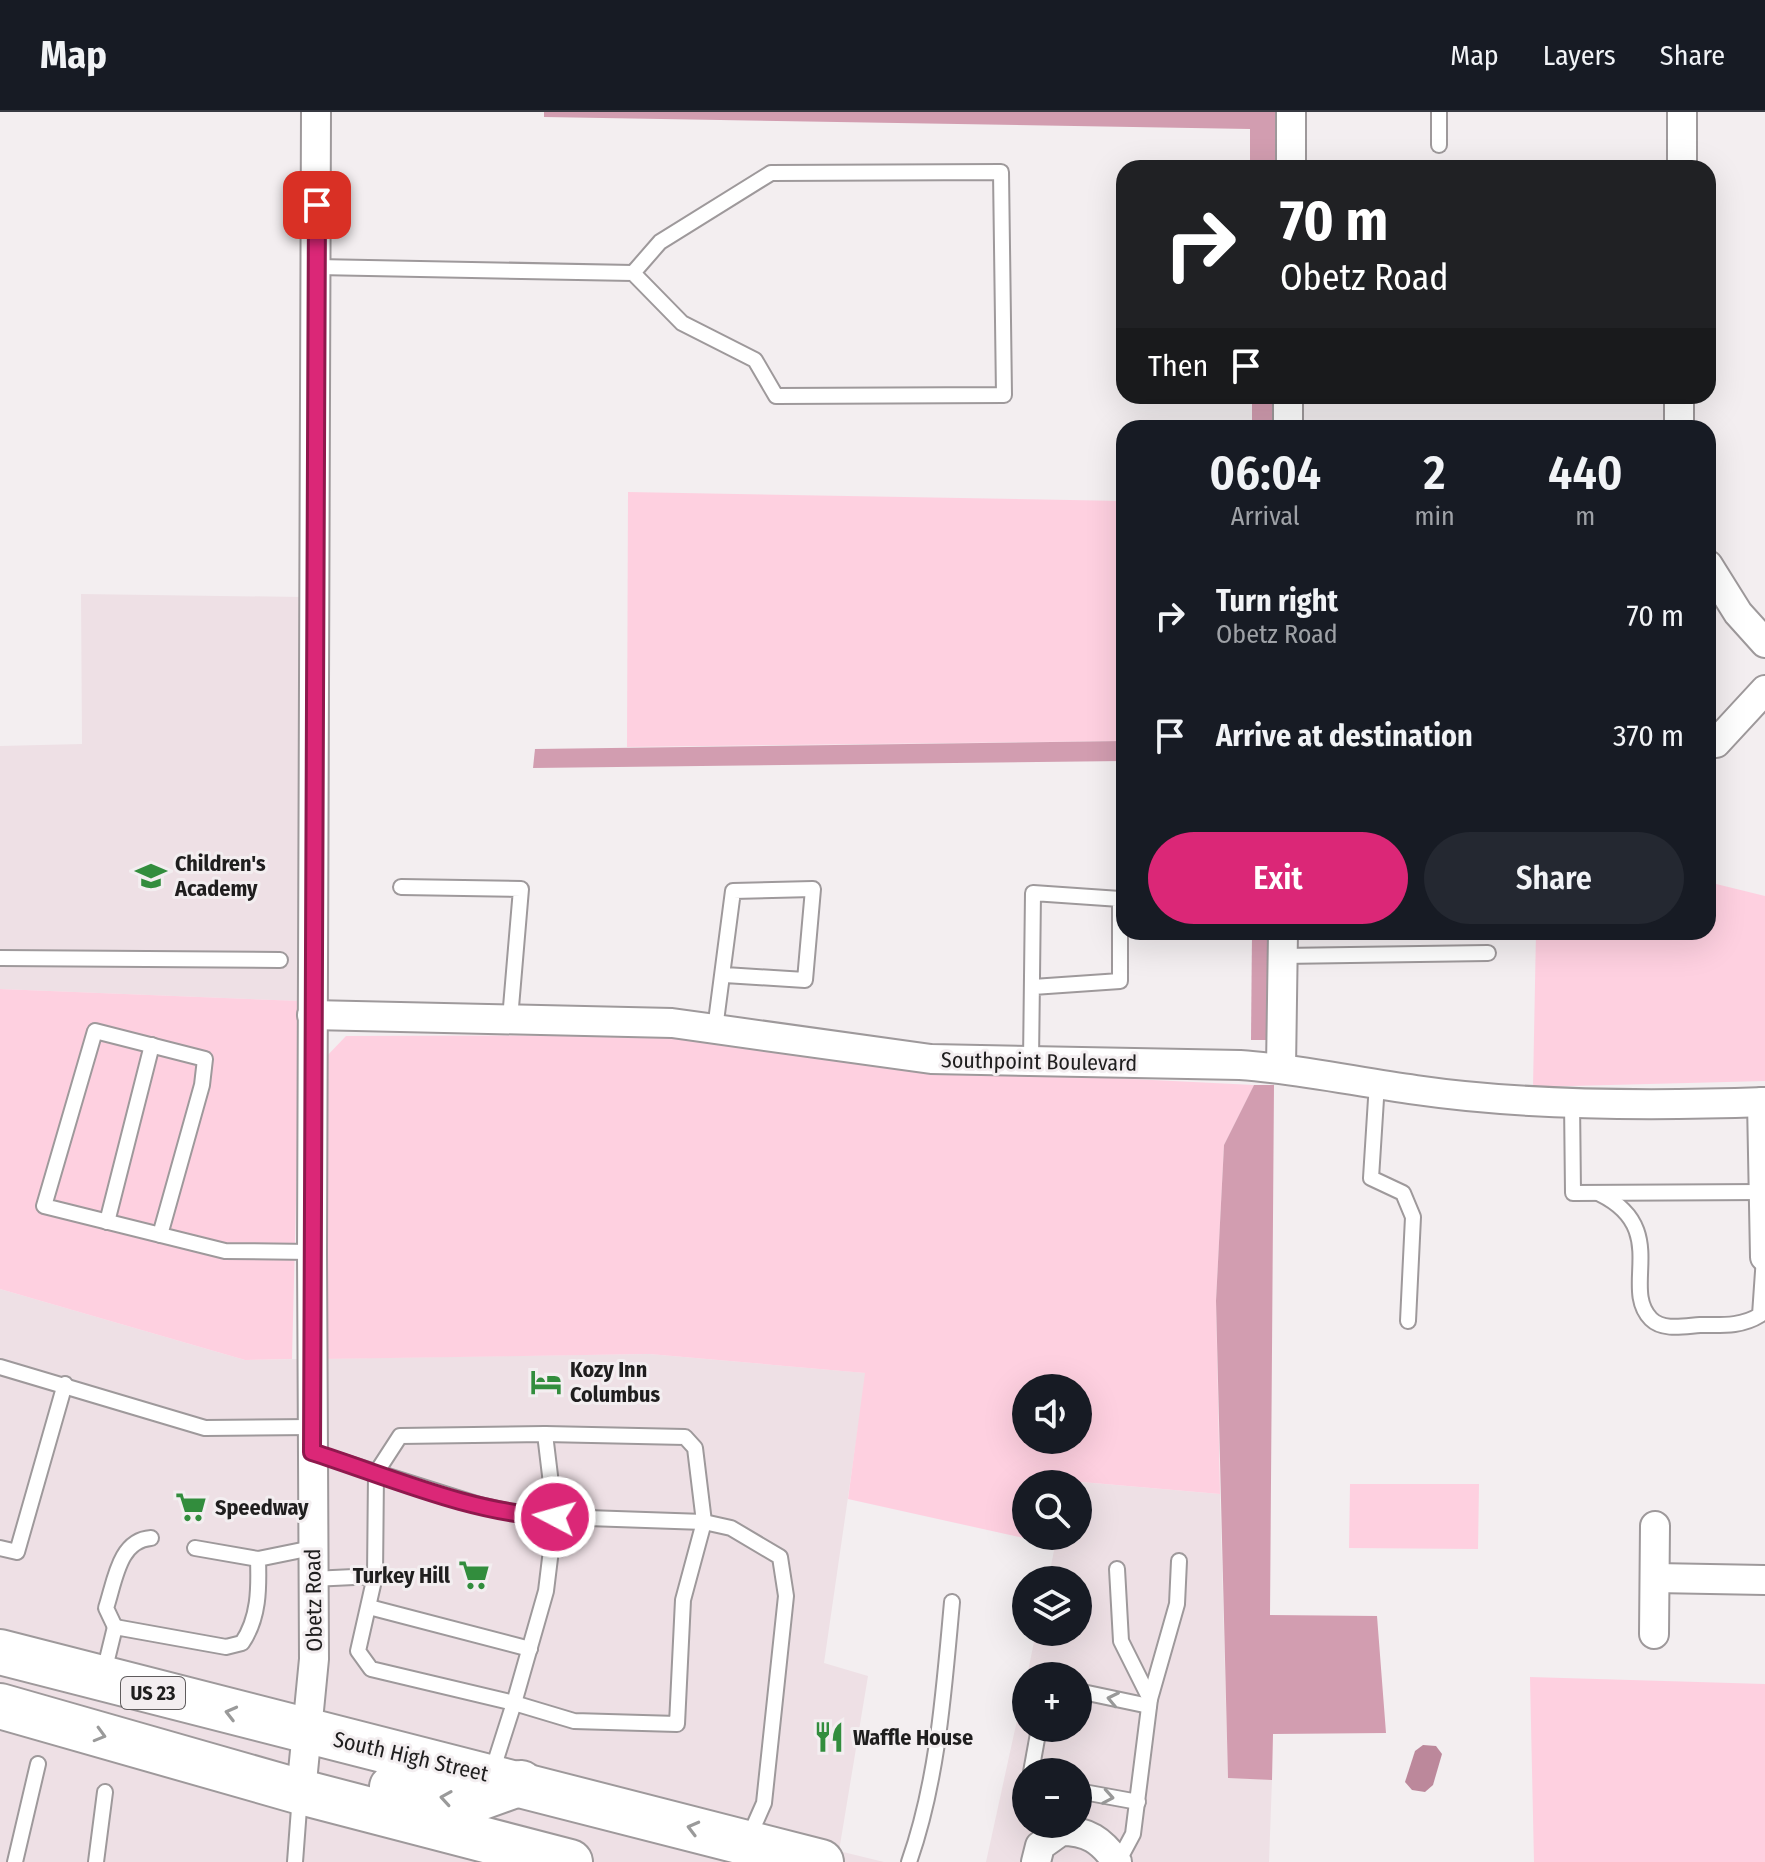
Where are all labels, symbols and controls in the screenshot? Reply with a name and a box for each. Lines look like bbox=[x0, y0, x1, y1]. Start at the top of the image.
text: Map bbox=[40, 32, 107, 78]
text: Map bbox=[1450, 39, 1499, 72]
text: Layers bbox=[1543, 39, 1616, 72]
text: Share bbox=[1660, 39, 1725, 72]
pin bbox=[283, 171, 351, 239]
icon: arrive bbox=[295, 183, 339, 227]
text: 70 m bbox=[1280, 188, 1388, 255]
icon: right bbox=[1148, 192, 1252, 296]
text: Obetz Road bbox=[1280, 256, 1449, 300]
icon: arrive bbox=[1224, 344, 1268, 388]
text: Then bbox=[1148, 348, 1208, 384]
text: 06:04 bbox=[1209, 444, 1321, 502]
text: 2 bbox=[1424, 444, 1446, 502]
text: 440 bbox=[1548, 444, 1623, 502]
text: Arrival bbox=[1231, 501, 1300, 532]
text: min bbox=[1414, 501, 1455, 532]
text: m bbox=[1575, 501, 1595, 532]
text: Turn right bbox=[1216, 583, 1338, 619]
icon: right bbox=[1148, 594, 1192, 638]
text: 70 m bbox=[1626, 598, 1684, 634]
text: Obetz Road bbox=[1216, 619, 1338, 650]
icon: arrive bbox=[1148, 714, 1192, 758]
text: Arrive at destination bbox=[1216, 718, 1473, 754]
text: 370 m bbox=[1613, 718, 1684, 754]
button: Exit bbox=[1148, 832, 1408, 924]
button: Share bbox=[1424, 832, 1684, 924]
place label: Children's Academy bbox=[174, 850, 266, 902]
school or university icon: Children's Academy bbox=[134, 859, 168, 893]
street label: Southpoint Boulevard bbox=[941, 1046, 1137, 1077]
place label: Kozy Inn Columbus bbox=[570, 1356, 660, 1408]
hotel icon: Kozy Inn Columbus bbox=[529, 1365, 563, 1399]
map controls bbox=[1012, 1374, 1092, 1838]
button: sound bbox=[1012, 1374, 1092, 1454]
button: search bbox=[1012, 1470, 1092, 1550]
position arrow bbox=[513, 1475, 597, 1559]
supermarket icon: Speedway bbox=[174, 1490, 208, 1524]
place label: Speedway bbox=[215, 1494, 309, 1521]
street label: Obetz Road bbox=[299, 1548, 328, 1652]
supermarket icon: Turkey Hill bbox=[457, 1558, 491, 1592]
place label: Turkey Hill bbox=[353, 1562, 451, 1589]
button: layers bbox=[1012, 1566, 1092, 1646]
button: + bbox=[1012, 1662, 1092, 1742]
road number: US 23 bbox=[121, 1677, 185, 1709]
one-way arrow bbox=[1107, 1691, 1120, 1708]
one-way arrow bbox=[225, 1705, 238, 1722]
restaurant icon: Waffle House bbox=[812, 1720, 846, 1754]
place label: Waffle House bbox=[853, 1724, 973, 1751]
one-way arrow bbox=[93, 1725, 107, 1742]
street label: South High Street bbox=[331, 1726, 492, 1788]
button: − bbox=[1012, 1758, 1092, 1838]
one-way arrow bbox=[1101, 1787, 1115, 1804]
one-way arrow bbox=[439, 1790, 453, 1807]
one-way arrow bbox=[686, 1820, 700, 1837]

